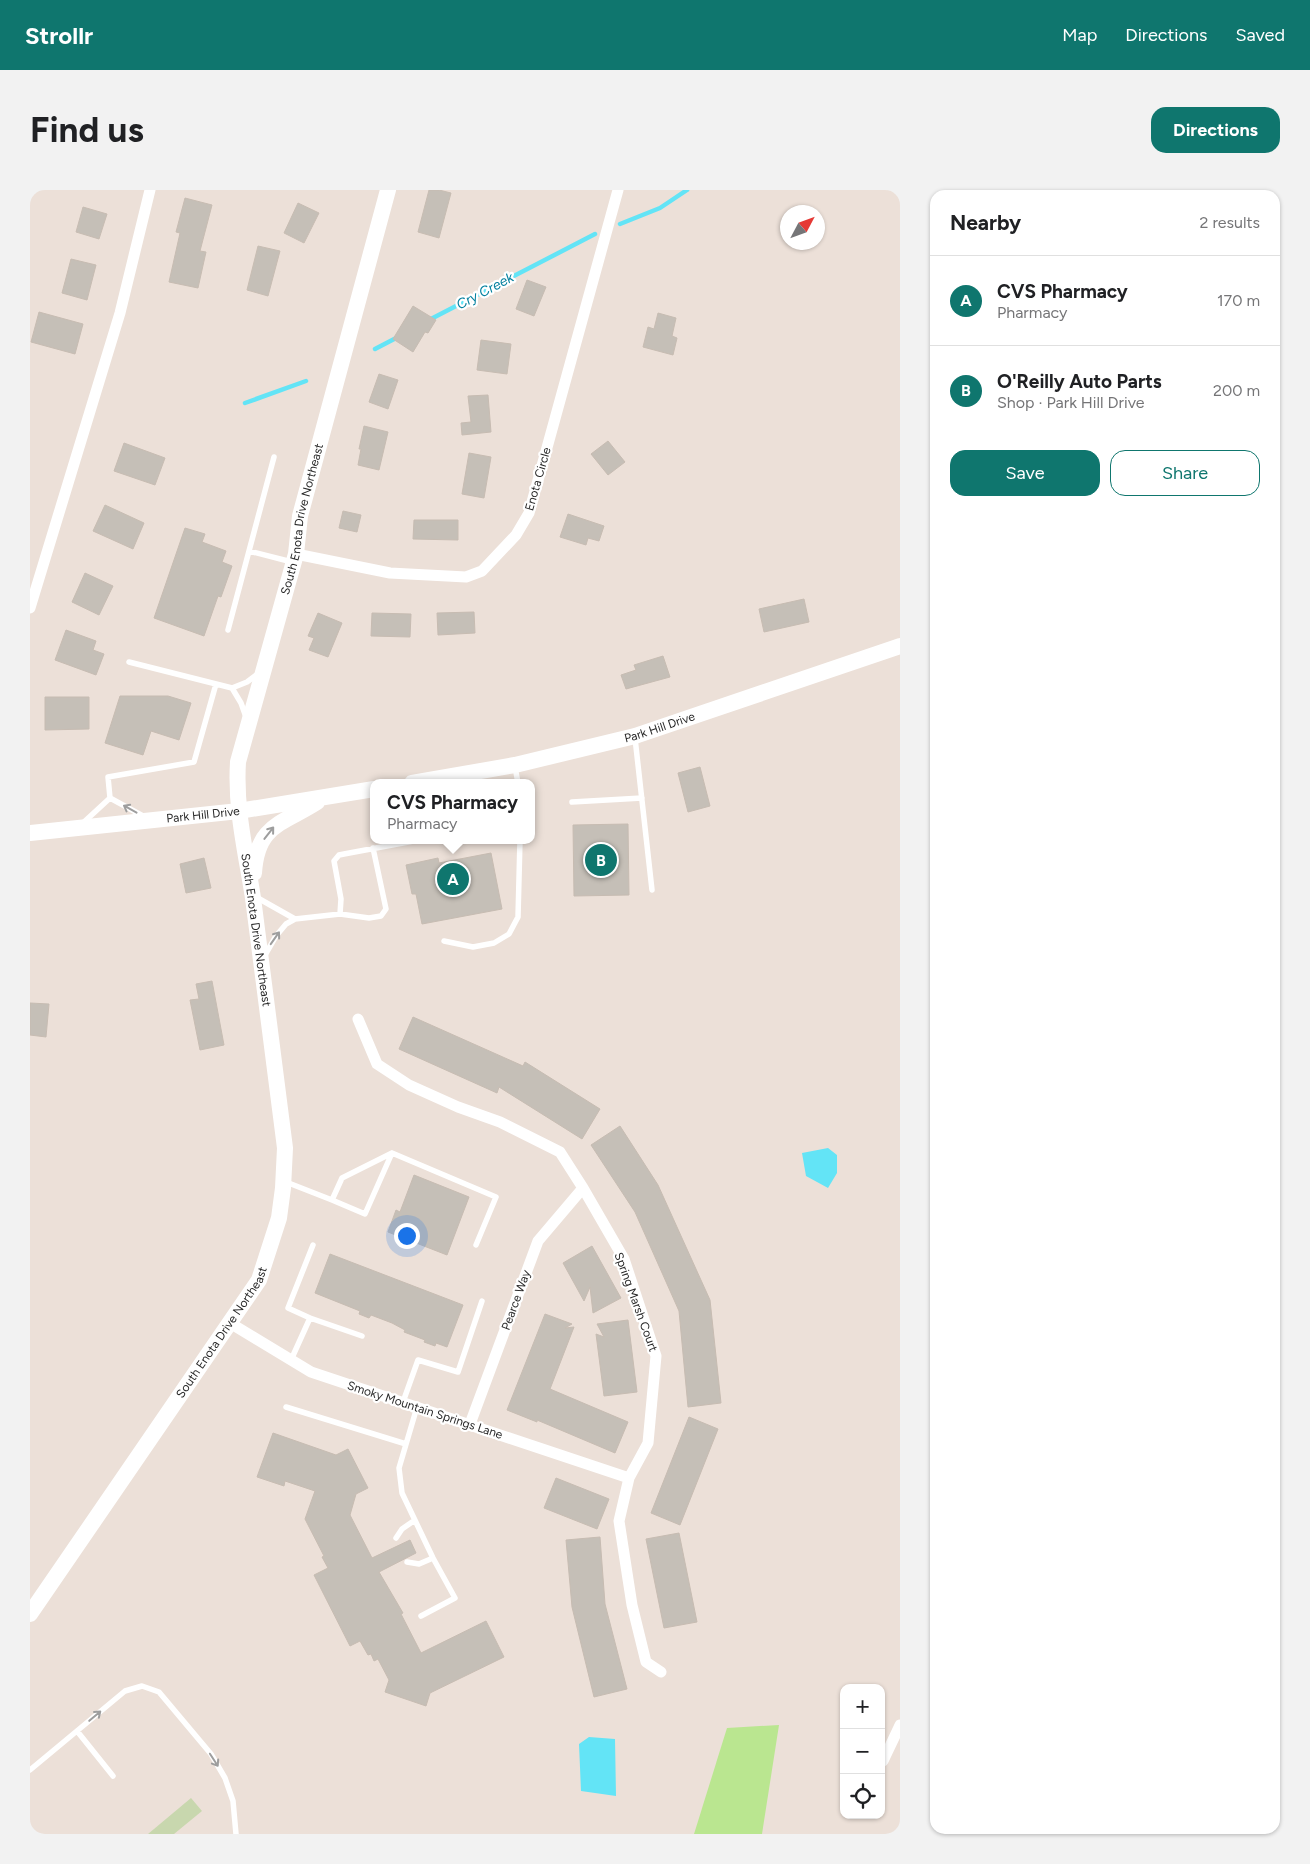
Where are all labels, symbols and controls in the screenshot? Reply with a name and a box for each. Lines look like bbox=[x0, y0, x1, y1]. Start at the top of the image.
text: Strollr bbox=[25, 21, 93, 50]
text: Map bbox=[1062, 24, 1097, 46]
text: Directions bbox=[1125, 24, 1207, 46]
text: Saved bbox=[1235, 24, 1285, 46]
button: Directions bbox=[1151, 107, 1280, 153]
text: Find us bbox=[30, 109, 144, 151]
north arrow bbox=[780, 205, 825, 250]
text: Nearby bbox=[950, 210, 1021, 235]
text: 2 results bbox=[1200, 213, 1260, 232]
water label: Cry Creek bbox=[453, 268, 518, 313]
text: CVS Pharmacy bbox=[997, 280, 1128, 303]
text: A bbox=[960, 291, 972, 310]
text: 170 m bbox=[1217, 291, 1260, 310]
text: Pharmacy bbox=[997, 303, 1067, 322]
text: O'Reilly Auto Parts bbox=[997, 370, 1162, 393]
text: B bbox=[961, 381, 971, 400]
text: 200 m bbox=[1213, 381, 1260, 400]
text: Shop · Park Hill Drive bbox=[997, 393, 1145, 412]
street label: South Enota Drive Northeast bbox=[278, 442, 326, 596]
street label: Enota Circle bbox=[522, 445, 554, 512]
button: Save bbox=[950, 450, 1100, 496]
button: Share bbox=[1110, 450, 1260, 496]
street label: Park Hill Drive bbox=[623, 709, 697, 745]
popup bbox=[370, 779, 535, 844]
text: CVS Pharmacy bbox=[387, 791, 518, 814]
one-way arrow bbox=[123, 804, 138, 813]
street label: Park Hill Drive bbox=[166, 804, 241, 826]
text: Pharmacy bbox=[387, 814, 458, 833]
one-way arrow bbox=[263, 826, 274, 839]
pin: B bbox=[585, 841, 617, 879]
street label: South Enota Drive Northeast bbox=[238, 852, 274, 1008]
pin: A bbox=[437, 860, 469, 898]
one-way arrow bbox=[270, 931, 280, 945]
your location bbox=[394, 1223, 420, 1249]
street label: Spring Marsh Court bbox=[612, 1251, 661, 1354]
street label: South Enota Drive Northeast bbox=[173, 1265, 270, 1401]
street label: Pearce Way bbox=[499, 1267, 534, 1332]
street label: Smoky Mountain Springs Lane bbox=[346, 1378, 505, 1442]
map controls bbox=[840, 1684, 885, 1819]
button: + bbox=[840, 1684, 885, 1729]
one-way arrow bbox=[88, 1711, 101, 1722]
button: − bbox=[840, 1729, 885, 1774]
one-way arrow bbox=[209, 1752, 219, 1766]
button: locate bbox=[840, 1774, 885, 1819]

